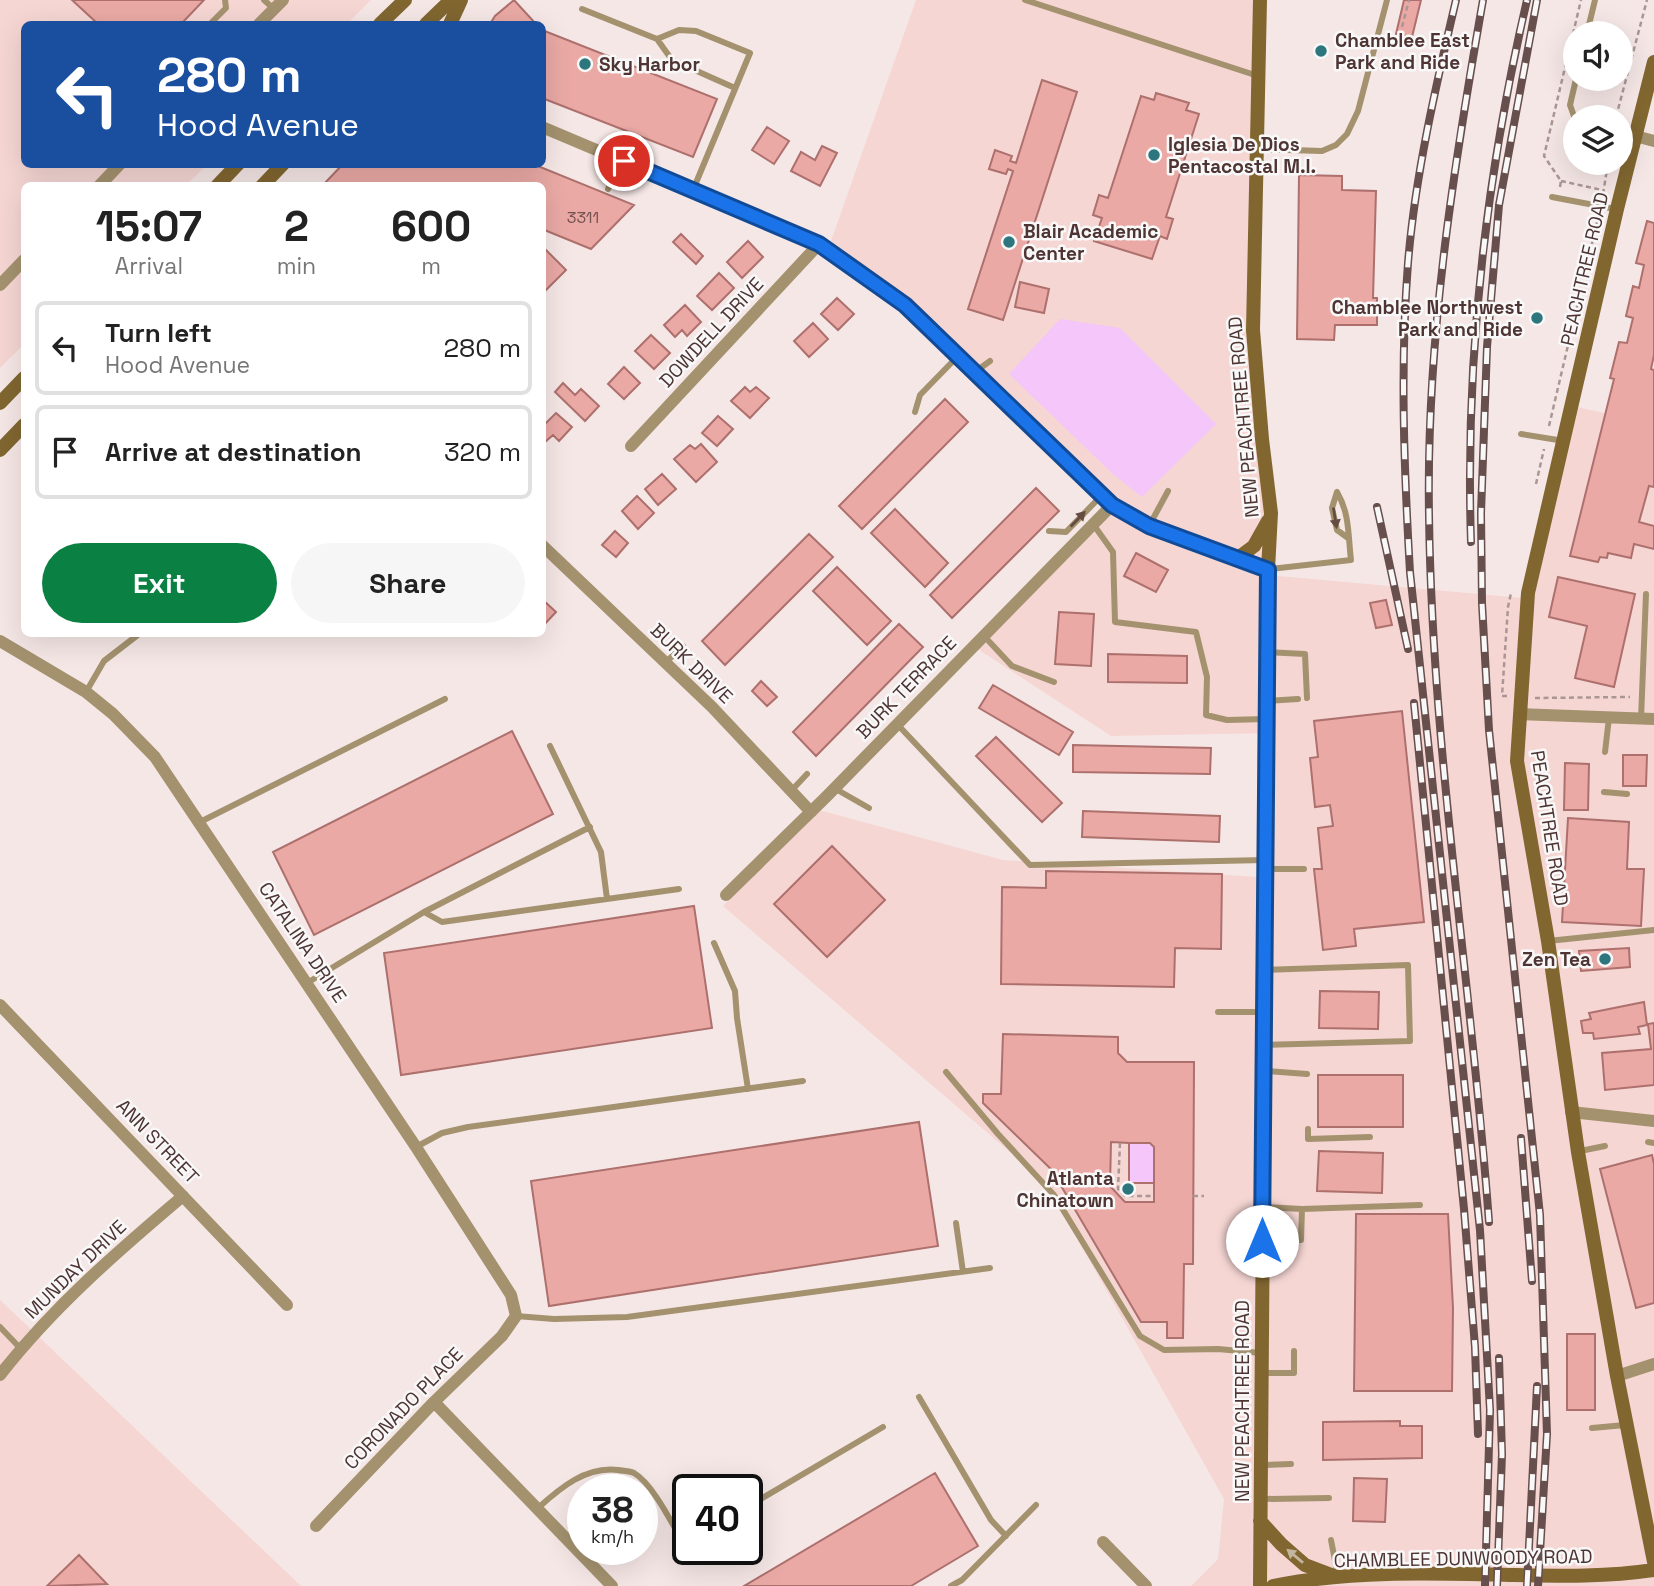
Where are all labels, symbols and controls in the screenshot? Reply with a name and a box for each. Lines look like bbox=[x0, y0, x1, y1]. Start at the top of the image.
map controls bbox=[1563, 21, 1633, 175]
button: sound bbox=[1563, 21, 1633, 91]
place label: Chamblee East Park and Ride bbox=[1335, 28, 1470, 75]
marker: Chamblee East Park and Ride bbox=[1313, 43, 1329, 59]
text: 280 m bbox=[157, 44, 302, 106]
icon: left bbox=[42, 49, 133, 140]
place label: Sky Harbor bbox=[599, 52, 700, 77]
marker: Sky Harbor bbox=[577, 56, 593, 72]
text: Hood Avenue bbox=[157, 105, 359, 145]
button: layers bbox=[1563, 105, 1633, 175]
pin bbox=[594, 131, 654, 191]
place label: Iglesia De Dios Pentacostal M.I. bbox=[1168, 132, 1316, 179]
icon: arrive bbox=[605, 142, 643, 180]
marker: Iglesia De Dios Pentacostal M.I. bbox=[1146, 147, 1162, 163]
street label: PEACHTREE ROAD bbox=[1555, 190, 1614, 348]
text: 15:07 bbox=[96, 200, 202, 253]
text: 2 bbox=[284, 200, 309, 253]
text: 600 bbox=[391, 200, 471, 253]
house number: 3311 bbox=[567, 207, 599, 228]
place label: Blair Academic Center bbox=[1023, 219, 1158, 266]
marker: Blair Academic Center bbox=[1001, 234, 1017, 250]
text: Arrival bbox=[115, 251, 183, 281]
text: min bbox=[277, 251, 316, 281]
text: m bbox=[421, 251, 441, 281]
street label: DOWDELL DRIVE bbox=[654, 272, 769, 393]
place label: Chamblee Northwest Park and Ride bbox=[1331, 295, 1523, 342]
marker: Chamblee Northwest Park and Ride bbox=[1529, 310, 1545, 326]
street label: NEW PEACHTREE ROAD bbox=[1222, 315, 1265, 519]
text: Turn left bbox=[105, 316, 212, 350]
icon: left bbox=[46, 329, 84, 367]
text: 280 m bbox=[443, 331, 521, 365]
text: Hood Avenue bbox=[105, 350, 250, 380]
icon: arrive bbox=[46, 433, 84, 471]
text: Arrive at destination bbox=[105, 435, 362, 469]
text: 320 m bbox=[444, 435, 521, 469]
one-way arrow bbox=[1330, 507, 1341, 529]
one-way arrow bbox=[1070, 510, 1086, 528]
button: Exit bbox=[42, 543, 277, 623]
button: Share bbox=[291, 543, 525, 623]
street label: BURK DRIVE bbox=[645, 618, 738, 709]
street label: BURK TERRACE bbox=[851, 631, 962, 744]
street label: PEACHTREE ROAD bbox=[1525, 749, 1574, 908]
street label: CATALINA DRIVE bbox=[253, 877, 352, 1007]
place label: Zen Tea bbox=[1522, 947, 1591, 972]
marker: Zen Tea bbox=[1597, 951, 1613, 967]
street label: ANN STREET bbox=[111, 1093, 204, 1189]
place label: Atlanta Chinatown bbox=[1016, 1166, 1114, 1213]
marker: Atlanta Chinatown bbox=[1120, 1181, 1136, 1197]
position arrow bbox=[1225, 1204, 1299, 1278]
street label: MUNDAY DRIVE bbox=[19, 1214, 132, 1324]
street label: NEW PEACHTREE ROAD bbox=[1230, 1300, 1255, 1502]
street label: CORONADO PLACE bbox=[338, 1342, 468, 1475]
speed limit sign: 40 bbox=[672, 1474, 763, 1565]
text: 38 bbox=[591, 1488, 634, 1532]
text: km/h bbox=[591, 1525, 634, 1548]
street label: CHAMBLEE DUNWOODY ROAD bbox=[1333, 1544, 1593, 1573]
one-way arrow bbox=[1286, 1548, 1304, 1564]

